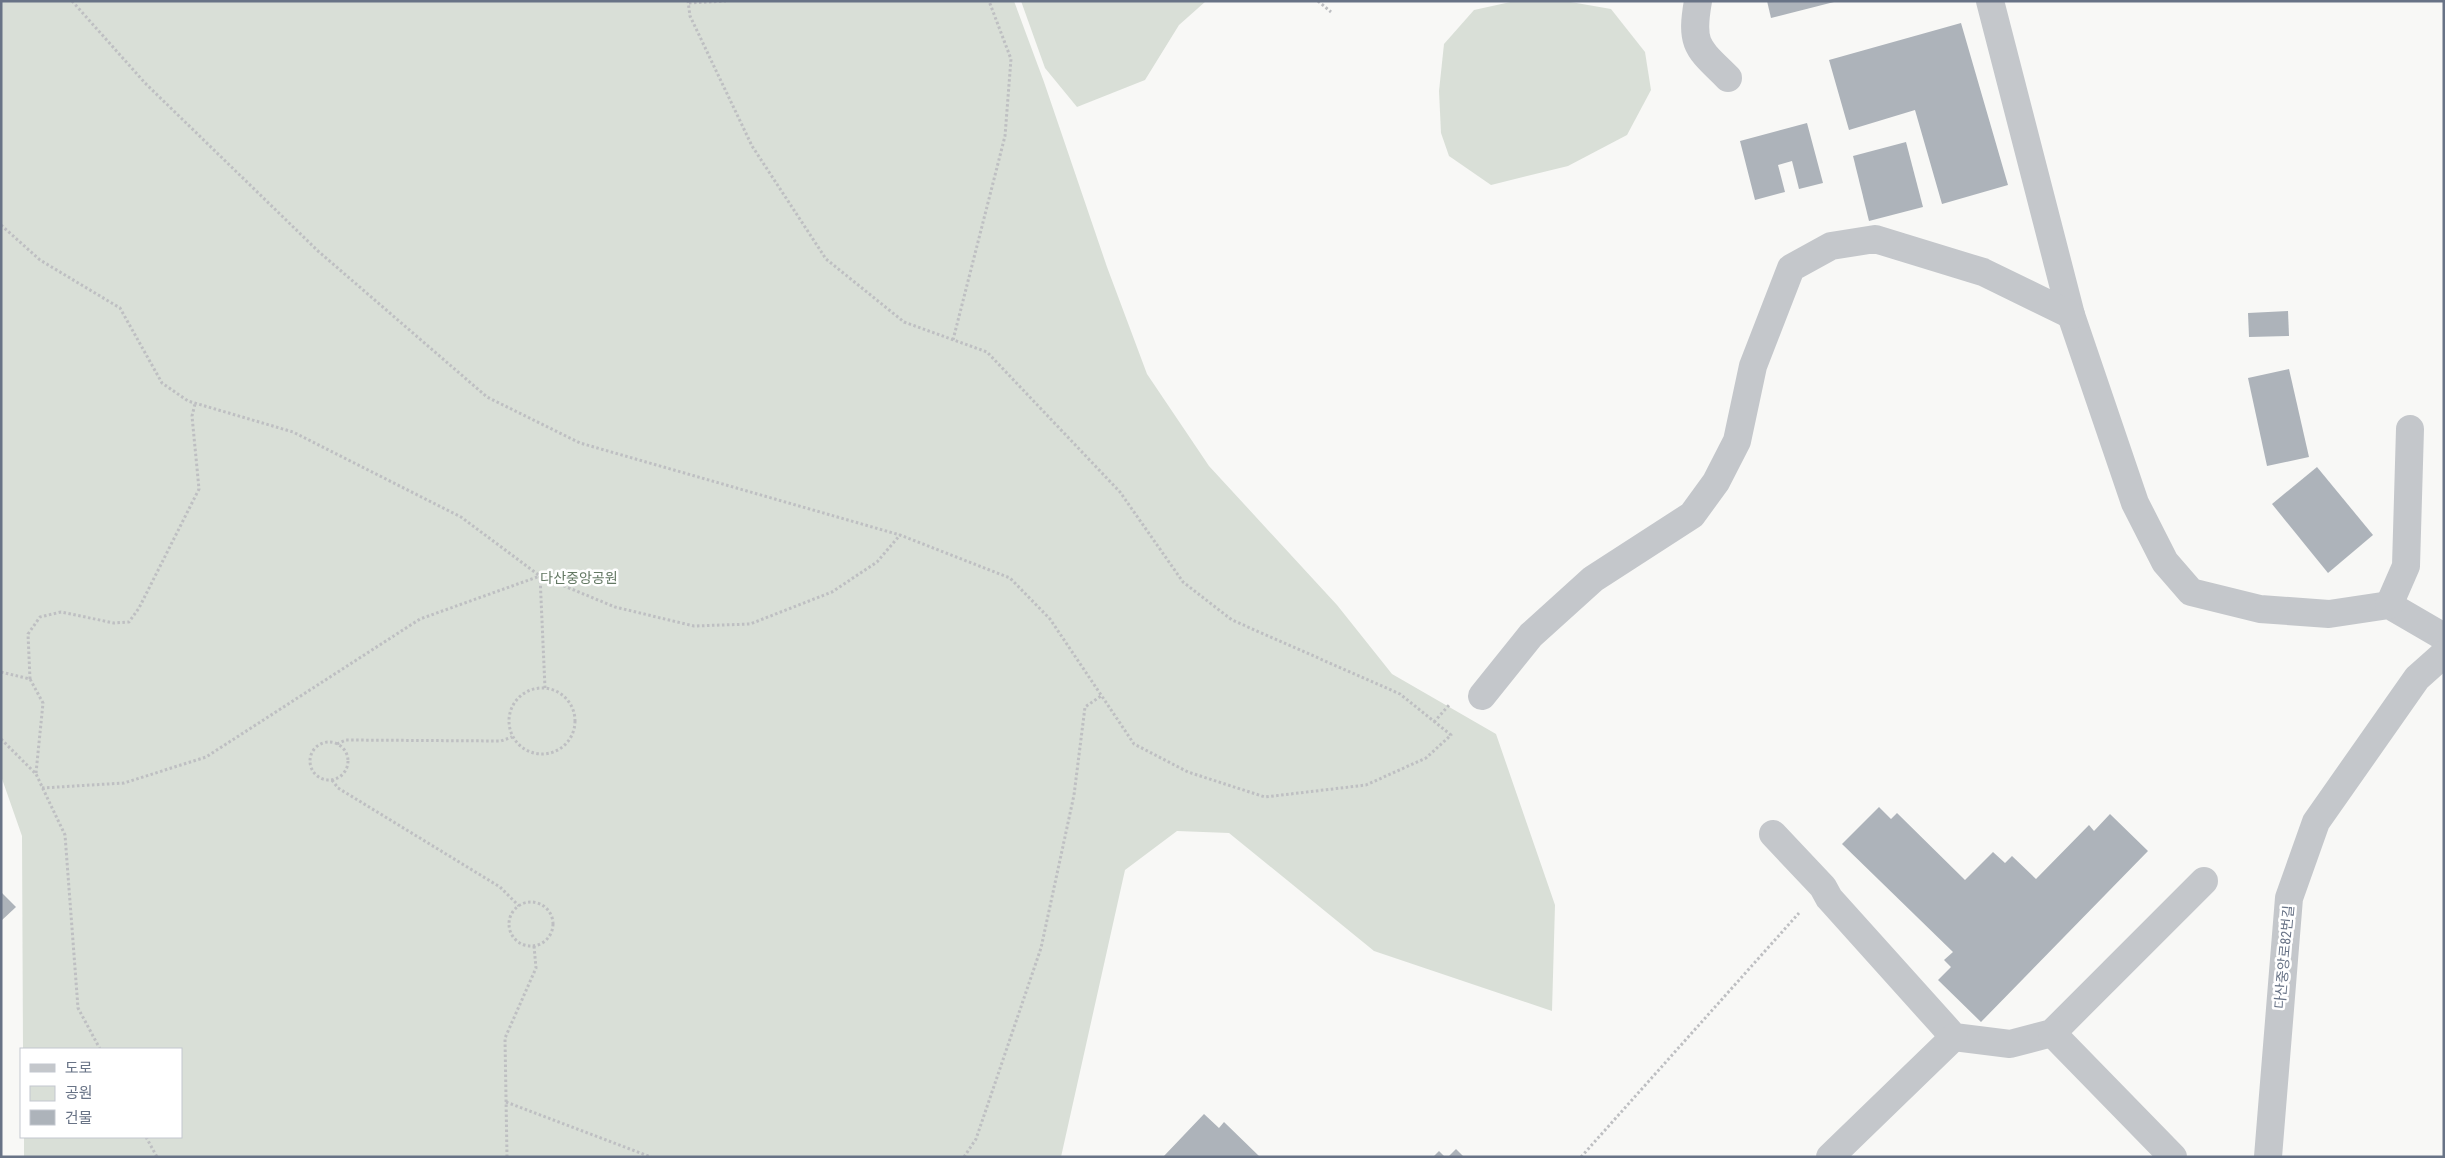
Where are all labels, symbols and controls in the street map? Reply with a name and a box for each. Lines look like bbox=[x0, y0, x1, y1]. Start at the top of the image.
park label: 다산중앙공원 bbox=[540, 570, 618, 586]
street label: 다산중앙로82번길 bbox=[2271, 905, 2297, 1009]
legend bbox=[20, 1048, 182, 1138]
text: 도로 bbox=[65, 1059, 93, 1077]
text: 공원 bbox=[65, 1084, 93, 1102]
text: 건물 bbox=[65, 1109, 93, 1127]

